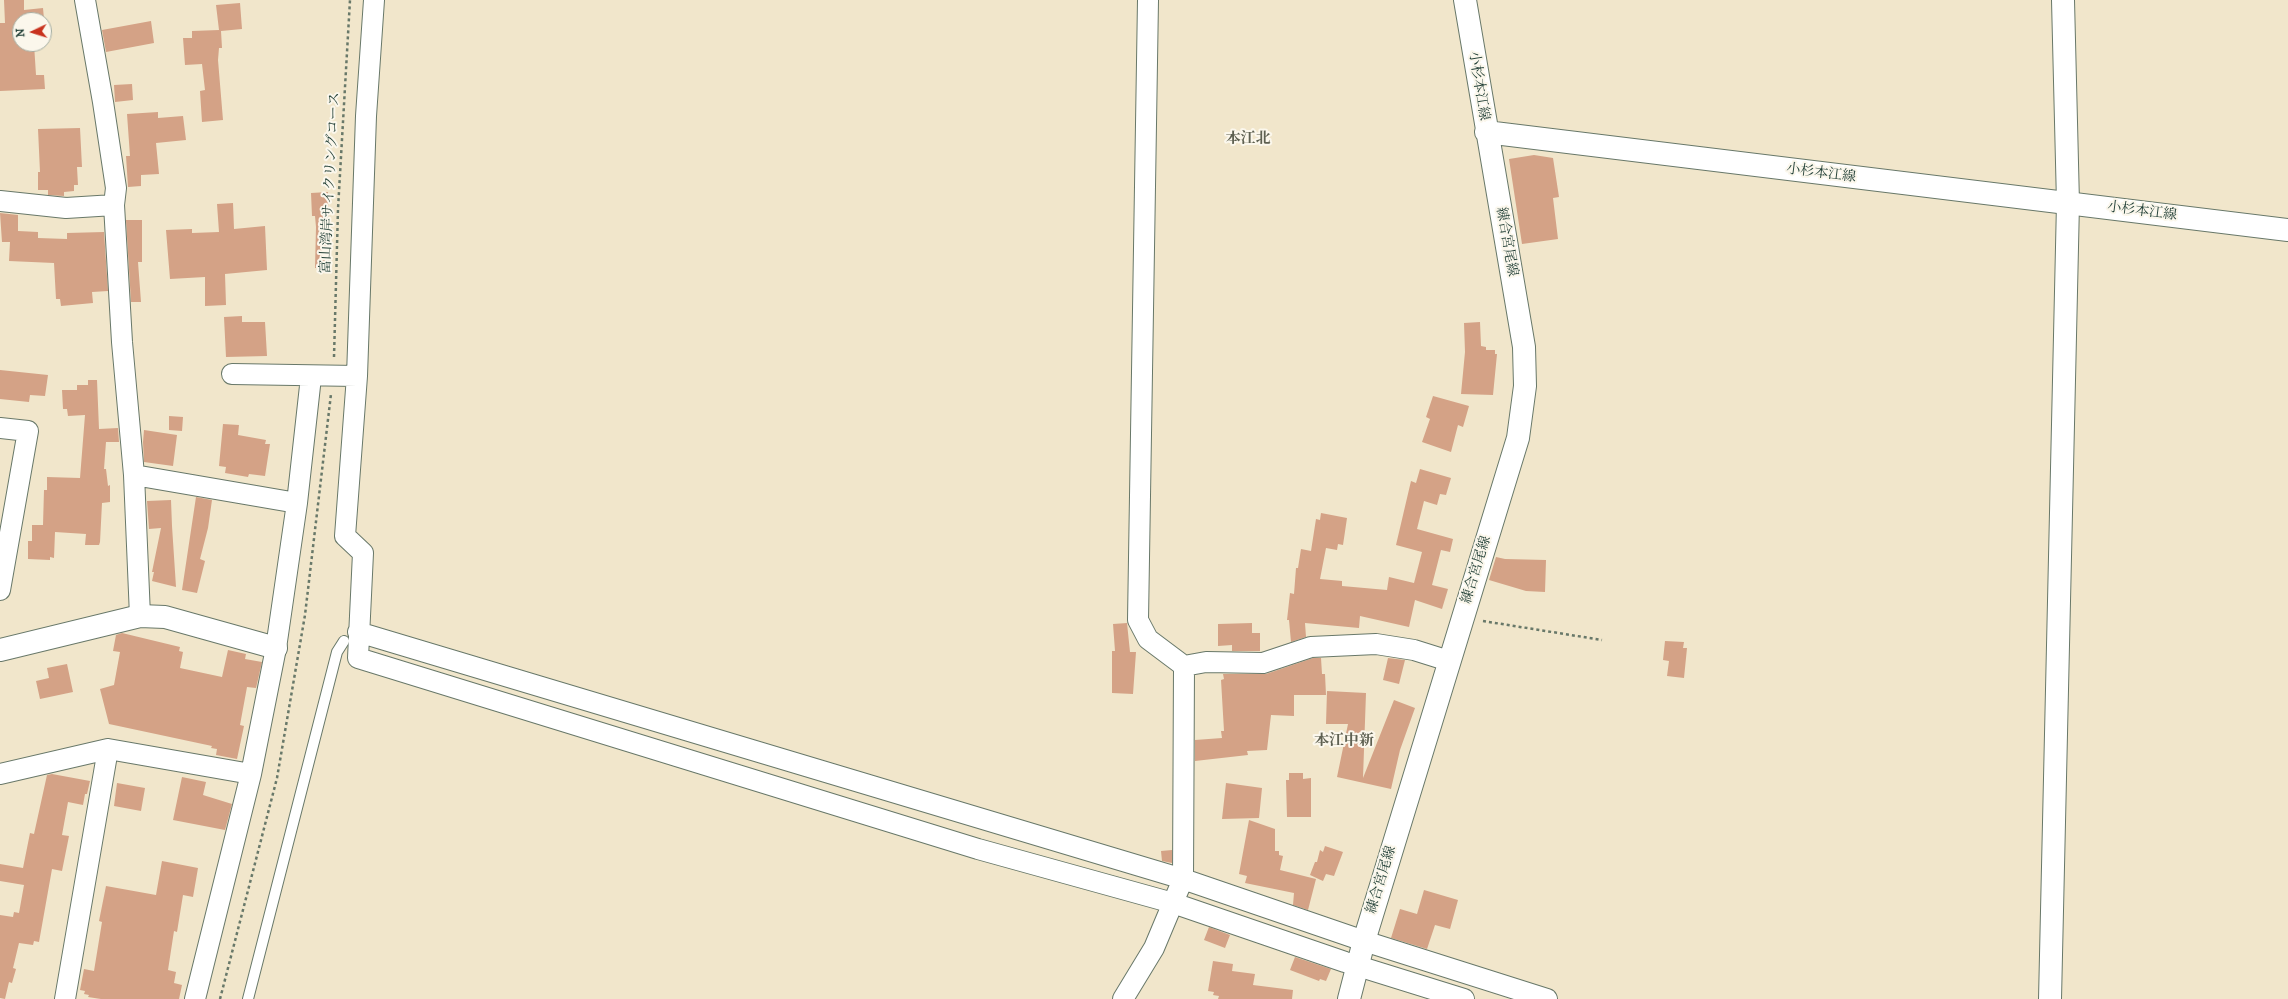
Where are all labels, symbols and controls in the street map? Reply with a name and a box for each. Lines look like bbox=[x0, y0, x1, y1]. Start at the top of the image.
north arrow bbox=[12, 12, 52, 52]
text: N bbox=[14, 28, 28, 38]
street label: 小杉本江線 bbox=[1464, 50, 1492, 122]
street label: 富山湾岸サイクリングコース bbox=[318, 92, 344, 274]
district label: 本江北 bbox=[1226, 131, 1270, 149]
street label: 小杉本江線 bbox=[1785, 161, 1857, 187]
street label: 小杉本江線 bbox=[2106, 199, 2178, 225]
street label: 練合宮尾線 bbox=[1492, 206, 1520, 278]
street label: 練合宮尾線 bbox=[1459, 534, 1495, 606]
district label: 本江中新 bbox=[1314, 733, 1374, 751]
street label: 練合宮尾線 bbox=[1364, 844, 1400, 916]

